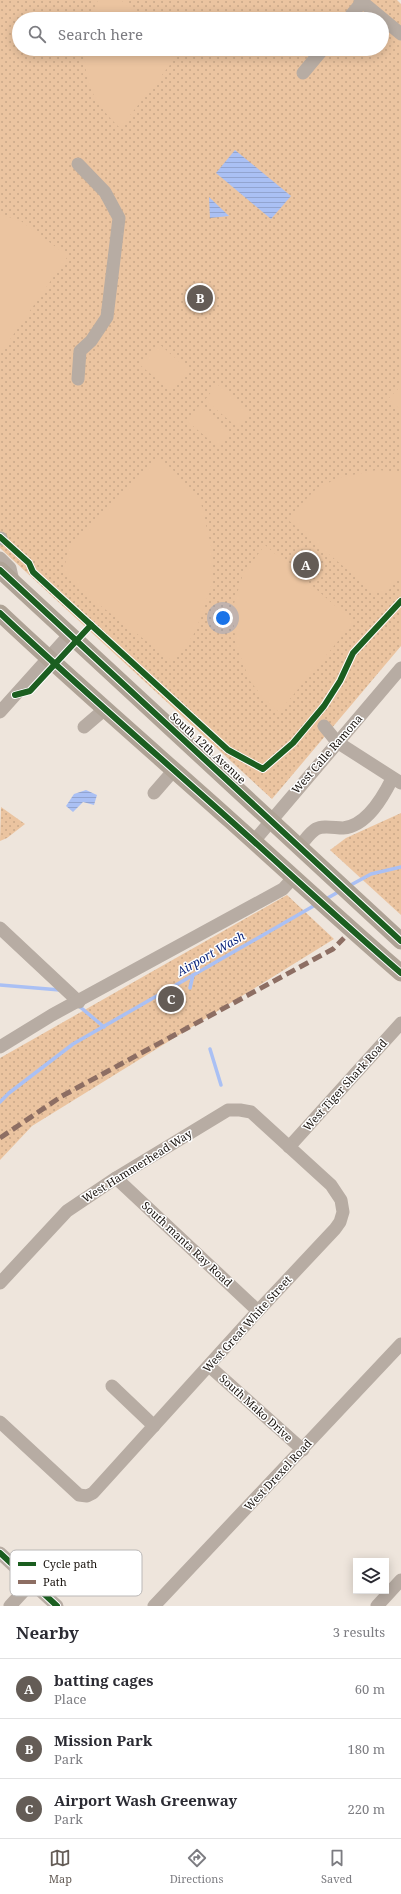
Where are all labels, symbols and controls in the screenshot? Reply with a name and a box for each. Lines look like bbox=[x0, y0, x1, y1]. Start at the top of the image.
search box bbox=[12, 12, 389, 56]
icon: search bbox=[26, 23, 48, 45]
text: Search here bbox=[58, 24, 143, 44]
pin: B bbox=[187, 283, 213, 313]
pin: A bbox=[293, 550, 319, 580]
your location bbox=[213, 608, 233, 628]
street label: South 12th Avenue bbox=[167, 709, 250, 787]
street label: West Calle Ramona bbox=[288, 711, 365, 796]
water label: Airport Wash bbox=[173, 927, 248, 981]
pin: C bbox=[158, 984, 184, 1014]
street label: West Tiger Shark Road bbox=[299, 1035, 390, 1134]
street label: West Hammerhead Way bbox=[79, 1125, 195, 1206]
street label: South manta Ray Road bbox=[139, 1198, 236, 1290]
street label: West Great White Street bbox=[199, 1272, 294, 1375]
street label: South Mako Drive bbox=[216, 1371, 296, 1445]
street label: West Drexel Road bbox=[241, 1436, 315, 1514]
legend bbox=[10, 1550, 142, 1596]
text: Cycle path bbox=[43, 1556, 97, 1571]
map controls bbox=[353, 1558, 389, 1594]
button: layers bbox=[353, 1558, 389, 1594]
text: Path bbox=[43, 1574, 67, 1589]
text: Nearby bbox=[16, 1621, 79, 1644]
text: 3 results bbox=[333, 1623, 385, 1641]
text: batting cages bbox=[54, 1670, 154, 1690]
text: A bbox=[24, 1680, 34, 1698]
text: 60 m bbox=[355, 1680, 385, 1698]
text: Place bbox=[54, 1690, 87, 1708]
text: Mission Park bbox=[54, 1730, 152, 1750]
text: B bbox=[25, 1740, 33, 1758]
text: 180 m bbox=[348, 1740, 385, 1758]
text: Park bbox=[54, 1750, 83, 1768]
text: Airport Wash Greenway bbox=[54, 1790, 237, 1810]
text: C bbox=[25, 1800, 33, 1818]
text: 220 m bbox=[348, 1800, 385, 1818]
text: Park bbox=[54, 1810, 83, 1828]
tab: Map bbox=[49, 1847, 72, 1886]
tab: Directions bbox=[170, 1847, 223, 1886]
tab: Saved bbox=[321, 1847, 352, 1886]

